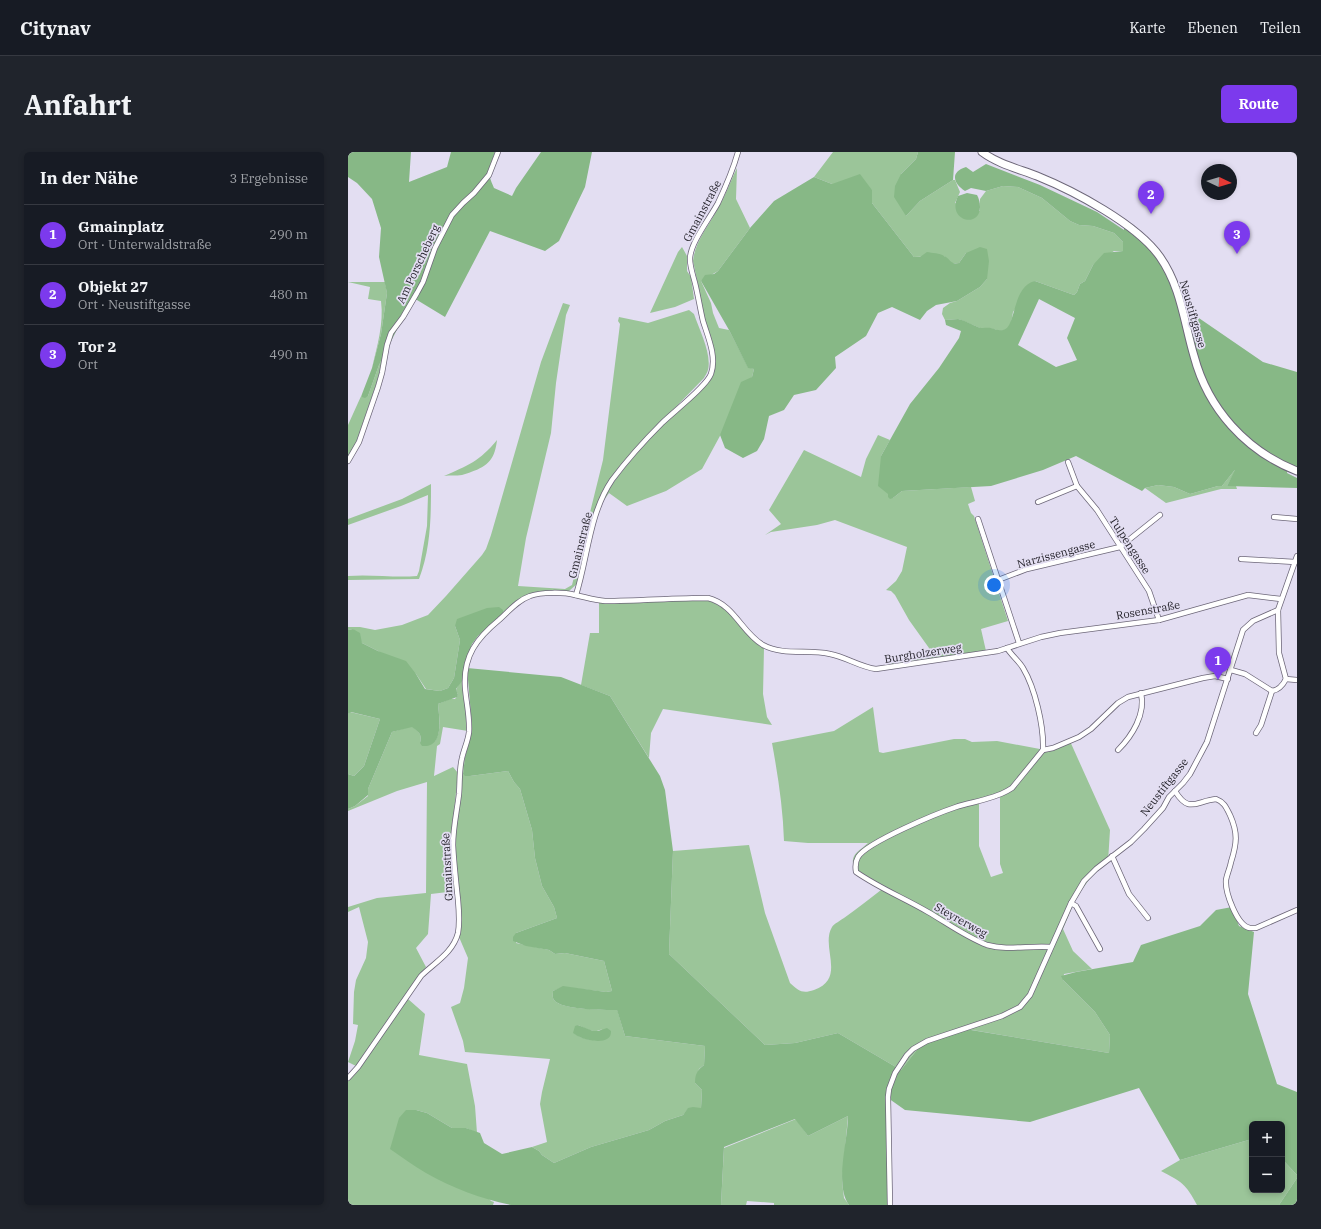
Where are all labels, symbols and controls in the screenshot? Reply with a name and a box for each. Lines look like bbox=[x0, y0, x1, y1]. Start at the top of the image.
text: Citynav bbox=[20, 16, 91, 40]
text: Karte bbox=[1129, 19, 1166, 37]
text: Ebenen bbox=[1188, 19, 1238, 37]
text: Teilen bbox=[1260, 19, 1301, 37]
button: Route bbox=[1221, 85, 1297, 123]
text: Anfahrt bbox=[24, 86, 132, 123]
north arrow bbox=[1201, 164, 1237, 200]
text: In der Nähe bbox=[40, 167, 138, 189]
text: 3 Ergebnisse bbox=[229, 170, 308, 187]
street label: Gmainstraße bbox=[680, 178, 724, 244]
pin: 2 bbox=[1138, 181, 1164, 214]
text: Gmainplatz bbox=[78, 217, 164, 236]
pin: 3 bbox=[1224, 221, 1250, 254]
street label: Am Porscheberg bbox=[394, 222, 442, 306]
text: 1 bbox=[49, 226, 57, 243]
text: 290 m bbox=[269, 226, 308, 243]
text: Ort · Unterwaldstraße bbox=[78, 236, 212, 253]
text: Objekt 27 bbox=[78, 277, 148, 296]
street label: Neustiftgasse bbox=[1177, 278, 1209, 350]
text: 2 bbox=[49, 286, 57, 303]
text: 480 m bbox=[269, 286, 308, 303]
text: Ort · Neustiftgasse bbox=[78, 296, 191, 313]
text: Tor 2 bbox=[78, 337, 117, 356]
text: 3 bbox=[49, 346, 57, 363]
text: 490 m bbox=[269, 346, 308, 363]
text: Ort bbox=[78, 356, 98, 373]
street label: Gmainstraße bbox=[565, 510, 595, 580]
street label: Tulpengasse bbox=[1106, 514, 1154, 576]
street label: Narzissengasse bbox=[1015, 537, 1097, 571]
your location bbox=[984, 575, 1004, 595]
street label: Rosenstraße bbox=[1115, 597, 1181, 623]
street label: Burgholzerweg bbox=[883, 640, 963, 666]
pin: 1 bbox=[1205, 647, 1231, 680]
street label: Neustiftgasse bbox=[1137, 755, 1191, 819]
street label: Gmainstraße bbox=[438, 833, 456, 901]
street label: Steyrerweg bbox=[932, 900, 990, 940]
map controls bbox=[1249, 1121, 1285, 1193]
button: + bbox=[1249, 1121, 1285, 1157]
button: − bbox=[1249, 1157, 1285, 1193]

